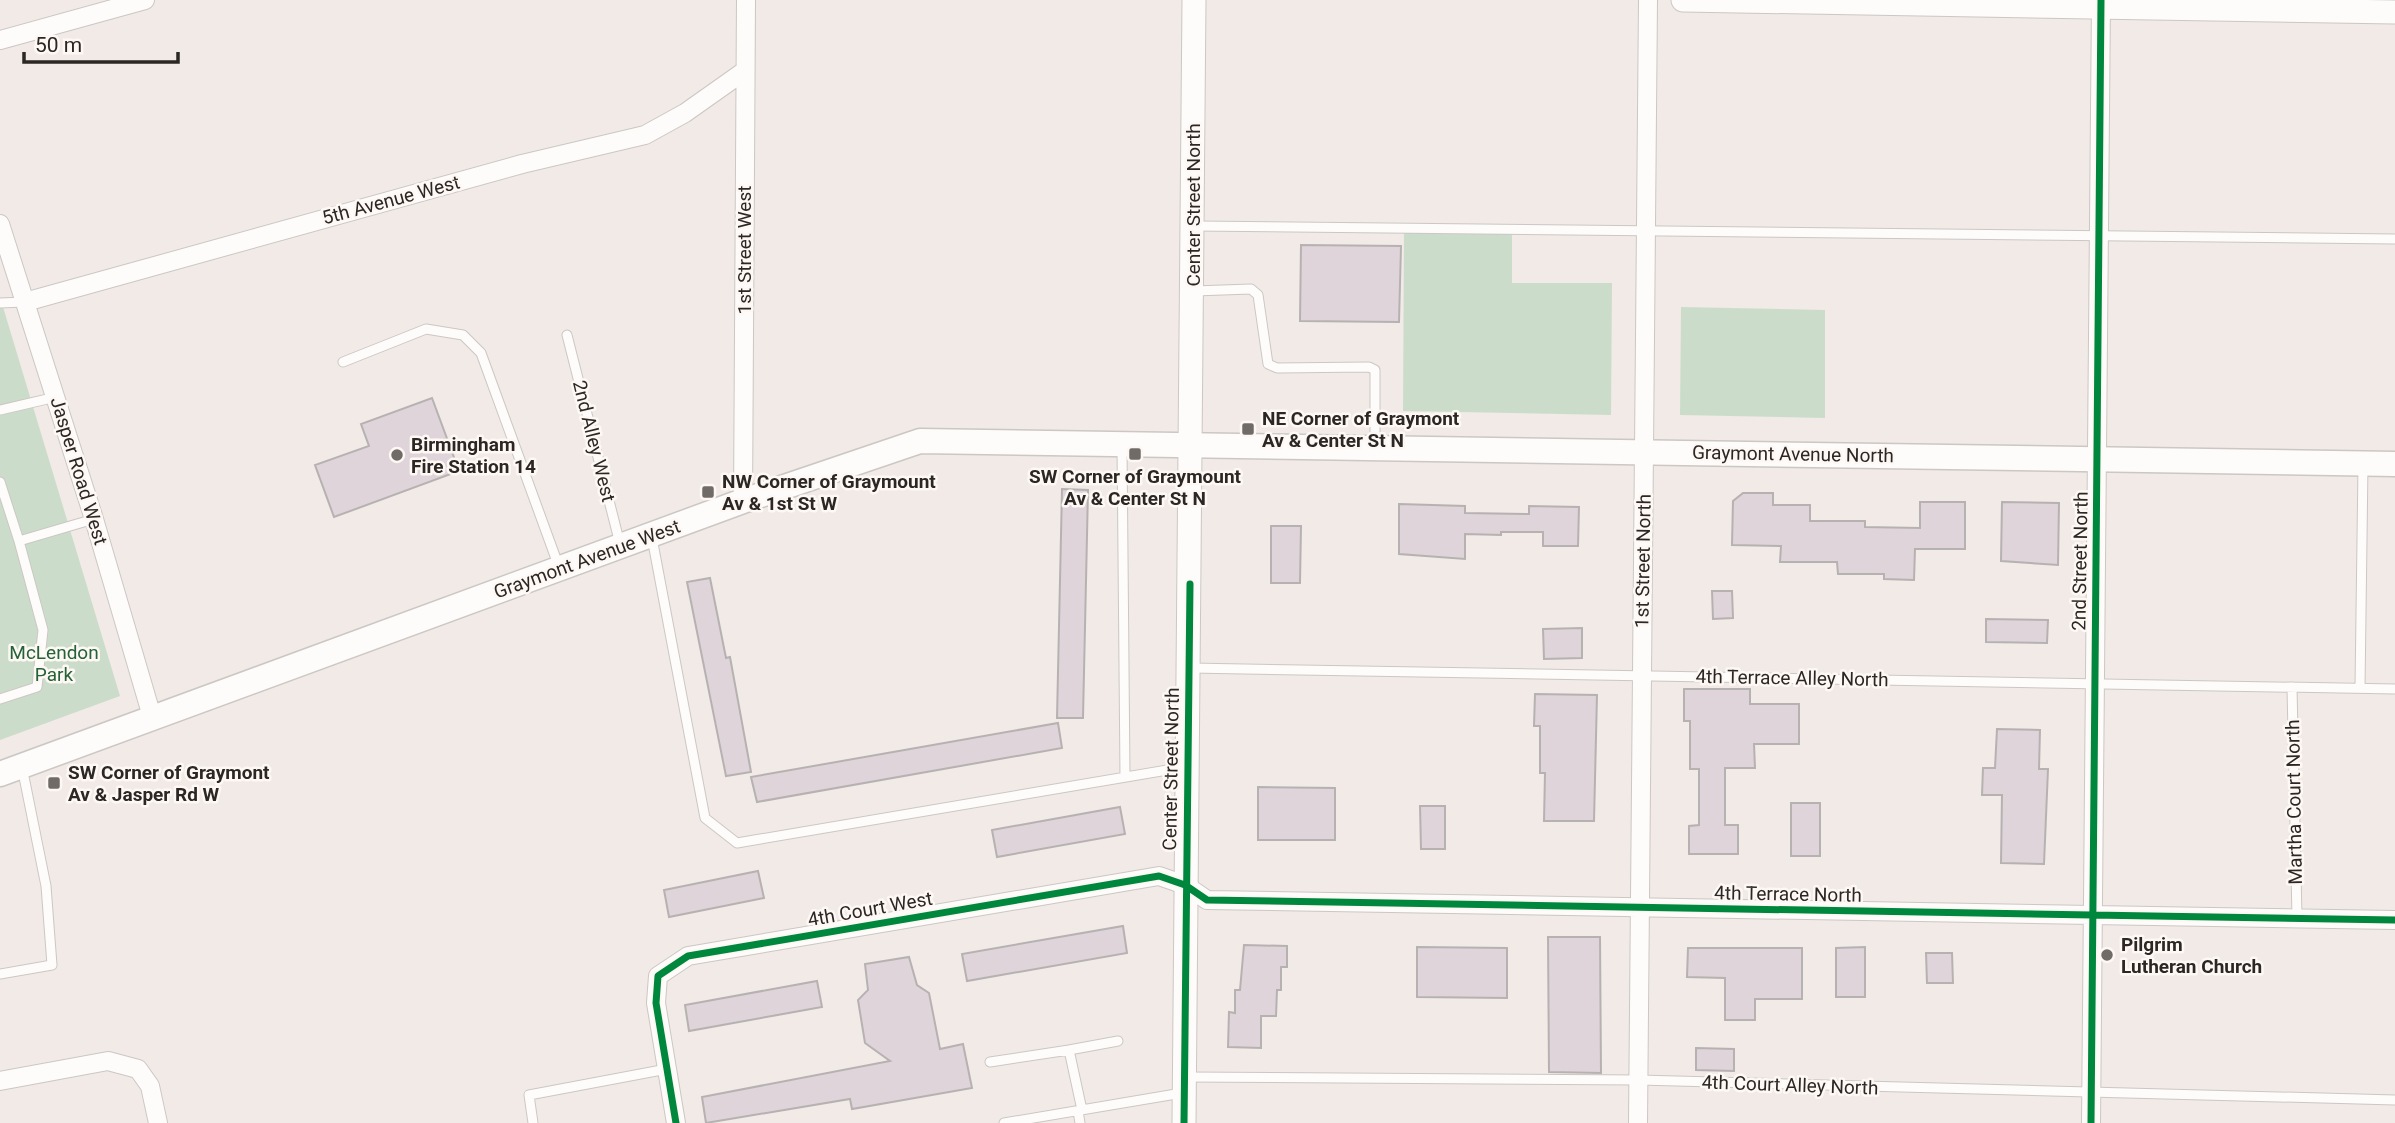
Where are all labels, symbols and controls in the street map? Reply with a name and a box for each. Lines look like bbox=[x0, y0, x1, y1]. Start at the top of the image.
scale bar bbox=[24, 21, 178, 65]
text: 50 m bbox=[35, 33, 82, 57]
street label: Center Street North bbox=[1182, 123, 1205, 287]
street label: 5th Avenue West bbox=[320, 171, 462, 229]
street label: 1st Street West bbox=[733, 186, 756, 314]
street label: 2nd Alley West bbox=[568, 378, 620, 504]
street label: Jasper Road West bbox=[46, 394, 112, 548]
place label: NE Corner of Graymont Av & Center St N bbox=[1262, 407, 1460, 452]
marker: NE Corner of Graymont Av & Center St N bbox=[1240, 421, 1256, 437]
place label: Birmingham Fire Station 14 bbox=[411, 433, 536, 478]
street label: Graymont Avenue North bbox=[1692, 441, 1894, 467]
marker: SW Corner of Graymount Av & Center St N bbox=[1127, 446, 1143, 462]
marker: Birmingham Fire Station 14 bbox=[389, 447, 405, 463]
place label: SW Corner of Graymount Av & Center St N bbox=[1029, 465, 1242, 510]
place label: NW Corner of Graymount Av & 1st St W bbox=[722, 470, 936, 515]
marker: NW Corner of Graymount Av & 1st St W bbox=[700, 484, 716, 500]
street label: 2nd Street North bbox=[2067, 491, 2093, 631]
street label: 1st Street North bbox=[1630, 494, 1656, 628]
street label: Graymont Avenue West bbox=[491, 515, 683, 603]
park label: McLendon Park bbox=[9, 641, 99, 686]
street label: 4th Terrace Alley North bbox=[1695, 665, 1889, 691]
street label: Center Street North bbox=[1158, 687, 1184, 851]
street label: Martha Court North bbox=[2281, 719, 2307, 885]
place label: SW Corner of Graymont Av & Jasper Rd W bbox=[68, 761, 270, 806]
marker: SW Corner of Graymont Av & Jasper Rd W bbox=[46, 775, 62, 791]
street label: 4th Terrace North bbox=[1714, 881, 1862, 907]
street label: 4th Court West bbox=[806, 887, 934, 931]
place label: Pilgrim Lutheran Church bbox=[2121, 933, 2262, 978]
marker: Pilgrim Lutheran Church bbox=[2099, 947, 2115, 963]
street label: 4th Court Alley North bbox=[1701, 1070, 1879, 1100]

